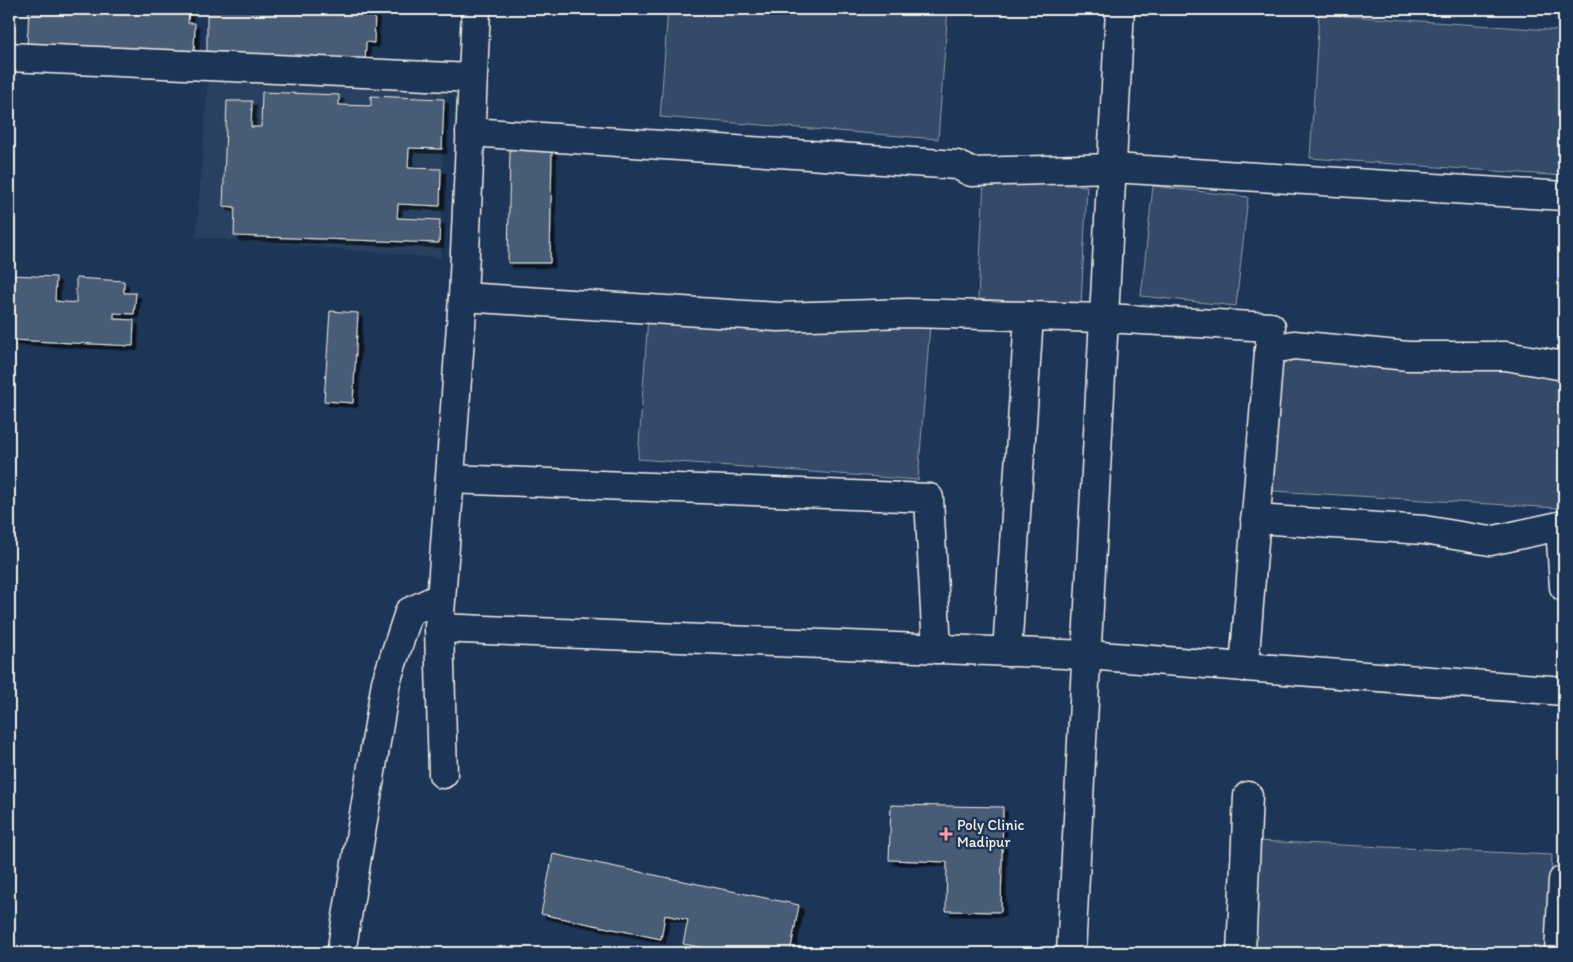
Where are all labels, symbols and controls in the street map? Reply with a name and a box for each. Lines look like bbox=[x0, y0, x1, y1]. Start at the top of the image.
place label: Poly Clinic Madipur bbox=[957, 816, 1024, 851]
marker: Poly Clinic Madipur bbox=[939, 827, 953, 841]

